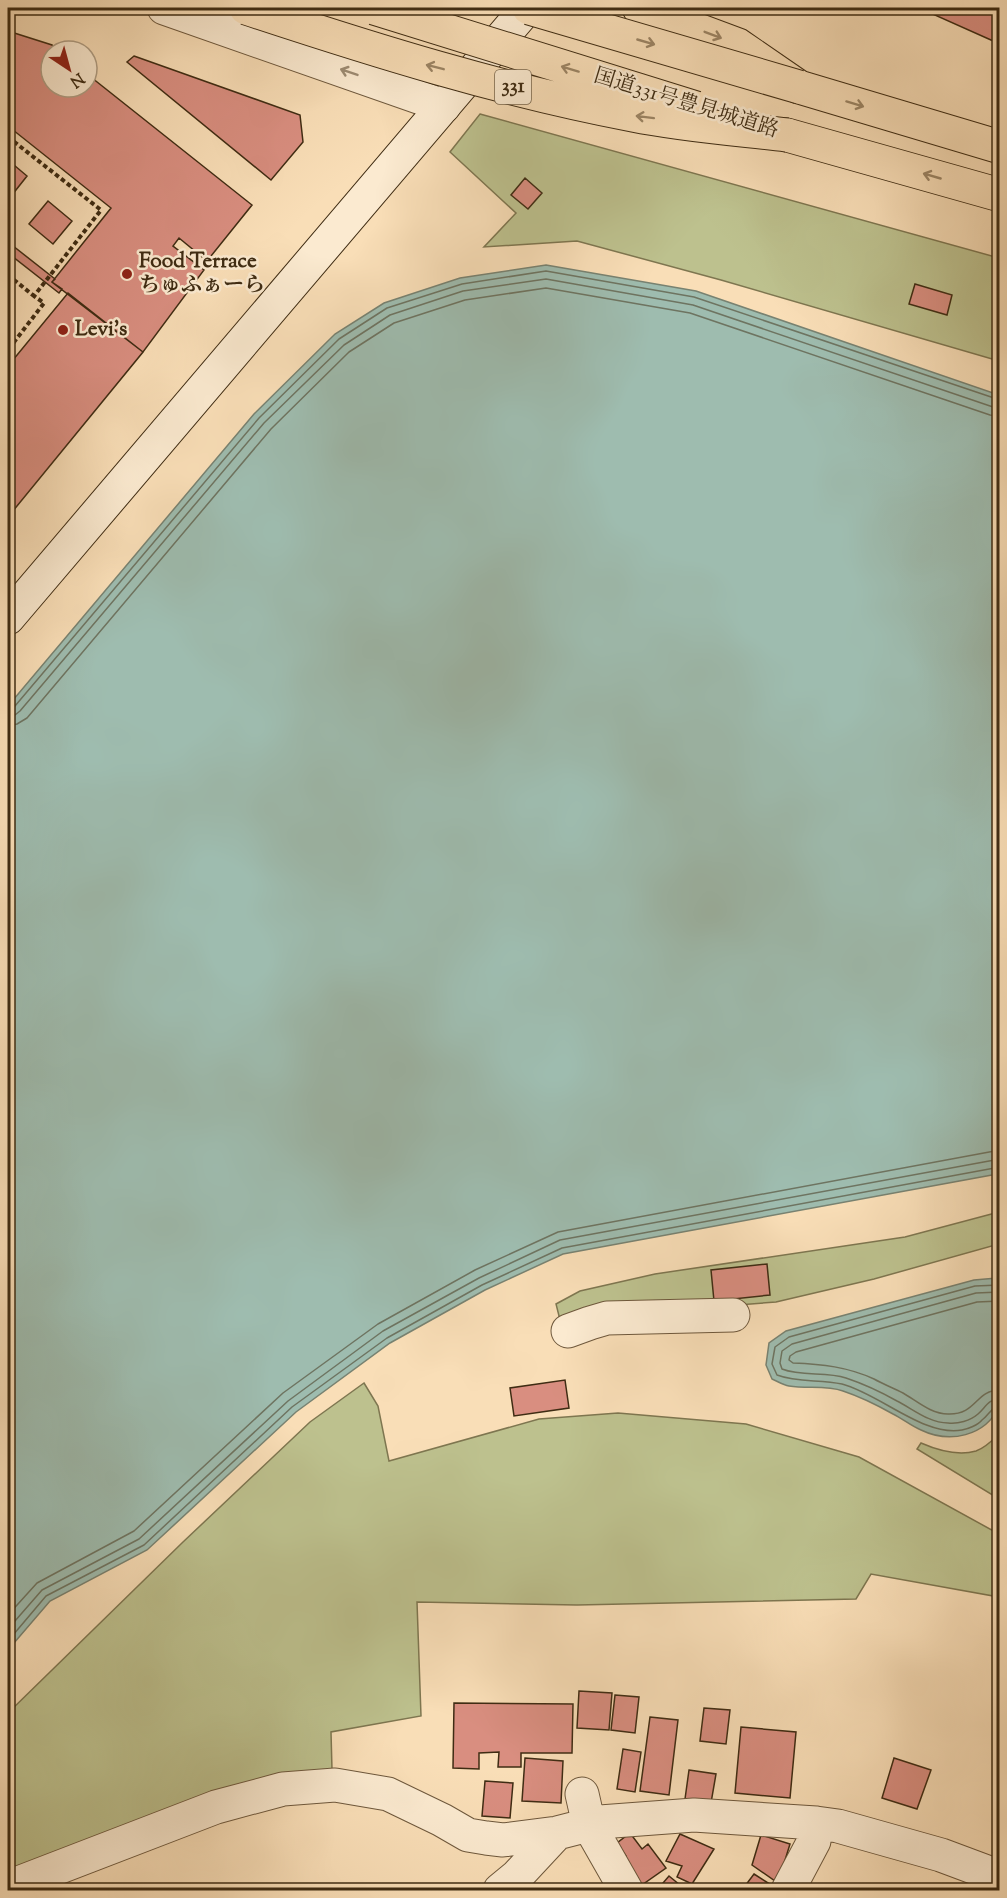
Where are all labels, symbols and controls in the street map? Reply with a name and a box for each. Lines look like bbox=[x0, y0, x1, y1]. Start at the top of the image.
one-way arrow bbox=[704, 30, 722, 41]
one-way arrow bbox=[636, 37, 655, 48]
north arrow bbox=[39, 39, 99, 99]
one-way arrow bbox=[426, 61, 445, 73]
street label: 国道331号豊見城道路 bbox=[590, 62, 782, 146]
one-way arrow bbox=[561, 63, 580, 74]
text: N bbox=[64, 66, 88, 92]
one-way arrow bbox=[340, 66, 359, 77]
road number: 331 bbox=[495, 70, 531, 104]
one-way arrow bbox=[845, 99, 864, 110]
one-way arrow bbox=[636, 111, 656, 122]
one-way arrow bbox=[923, 170, 942, 181]
place label: Food Terrace ちゅふぁーら bbox=[139, 247, 265, 301]
marker: Food Terrace ちゅふぁーら bbox=[120, 267, 134, 281]
place label: Levi's bbox=[75, 315, 127, 345]
marker: Levi's bbox=[56, 323, 70, 337]

